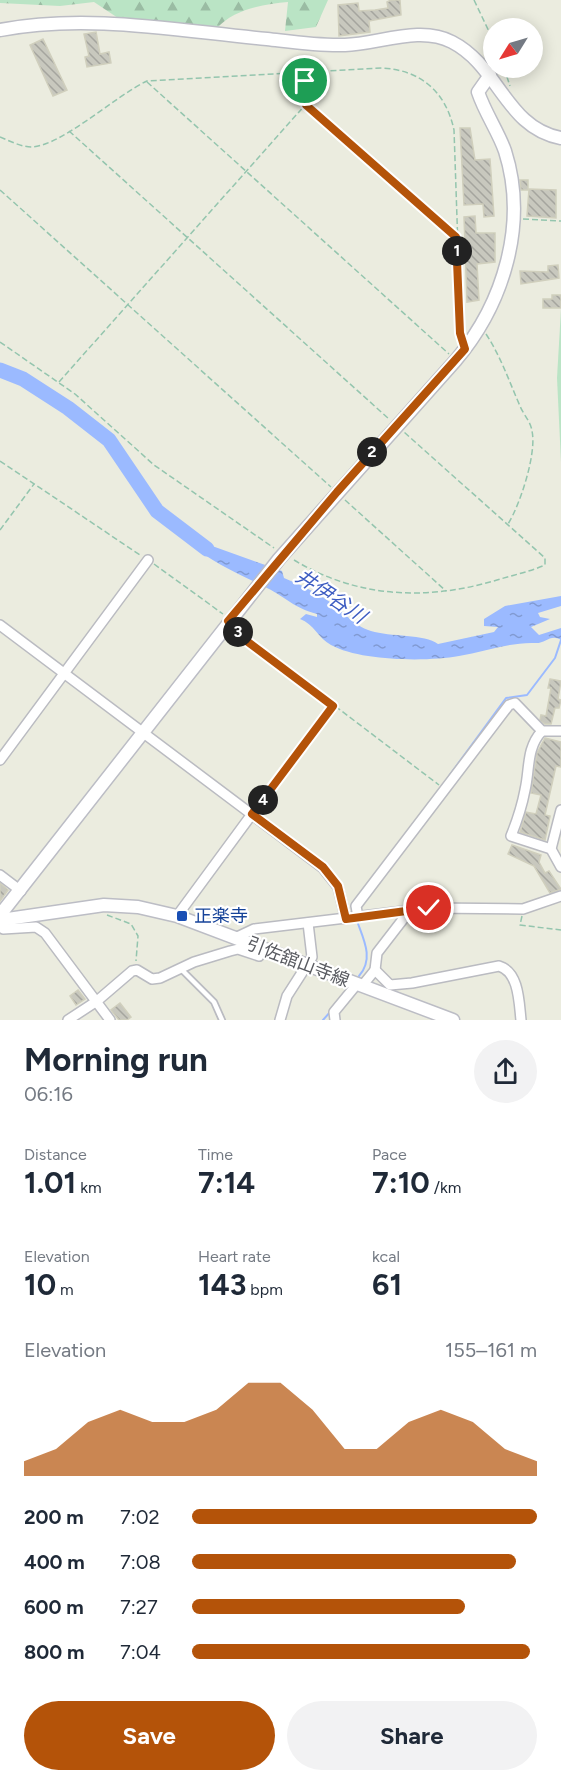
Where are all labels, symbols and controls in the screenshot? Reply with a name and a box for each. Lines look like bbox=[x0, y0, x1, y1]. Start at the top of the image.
north arrow bbox=[483, 18, 543, 78]
map controls bbox=[483, 18, 543, 78]
pin bbox=[279, 55, 330, 106]
icon: arrive bbox=[288, 64, 321, 97]
pin: 1 bbox=[442, 236, 472, 266]
text: 1 bbox=[454, 241, 460, 260]
pin: 2 bbox=[357, 437, 387, 467]
text: 2 bbox=[367, 442, 377, 461]
water label: 井伊谷川 bbox=[291, 564, 373, 629]
pin: 3 bbox=[223, 617, 253, 647]
text: 3 bbox=[234, 622, 242, 641]
pin: 4 bbox=[248, 785, 278, 815]
text: 4 bbox=[258, 790, 268, 809]
pin bbox=[403, 882, 454, 933]
icon: check bbox=[412, 891, 445, 924]
place label: 正楽寺 bbox=[194, 905, 248, 927]
marker: 正楽寺 bbox=[175, 909, 189, 923]
street label: 引佐舘山寺線 bbox=[244, 932, 352, 992]
text: Morning run bbox=[24, 1040, 208, 1079]
button: share bbox=[474, 1040, 537, 1103]
text: 06:16 bbox=[24, 1082, 73, 1106]
text: Distance bbox=[24, 1145, 87, 1164]
text: Time bbox=[198, 1145, 233, 1164]
text: Pace bbox=[372, 1145, 407, 1164]
text: 1.01 bbox=[24, 1164, 76, 1201]
text: 7:14 bbox=[198, 1164, 255, 1201]
text: 7:10 bbox=[372, 1164, 430, 1201]
text: km bbox=[76, 1178, 102, 1197]
text: /km bbox=[430, 1178, 461, 1197]
text: Elevation bbox=[24, 1247, 90, 1266]
text: Heart rate bbox=[198, 1247, 271, 1266]
text: kcal bbox=[372, 1247, 400, 1266]
text: 10 bbox=[24, 1266, 56, 1303]
text: 143 bbox=[198, 1266, 246, 1303]
text: 61 bbox=[372, 1266, 402, 1303]
text: m bbox=[56, 1280, 74, 1299]
text: bpm bbox=[246, 1280, 283, 1299]
text: Elevation bbox=[24, 1338, 106, 1362]
text: 155–161 m bbox=[445, 1338, 537, 1362]
text: 200 m bbox=[24, 1505, 84, 1529]
text: 7:02 bbox=[120, 1505, 160, 1529]
text: 400 m bbox=[24, 1550, 85, 1574]
text: 7:08 bbox=[120, 1550, 161, 1574]
text: 600 m bbox=[24, 1595, 84, 1619]
text: 7:27 bbox=[120, 1595, 158, 1619]
text: 800 m bbox=[24, 1640, 84, 1664]
text: 7:04 bbox=[120, 1640, 161, 1664]
button: Save bbox=[24, 1701, 275, 1770]
button: Share bbox=[287, 1701, 537, 1770]

